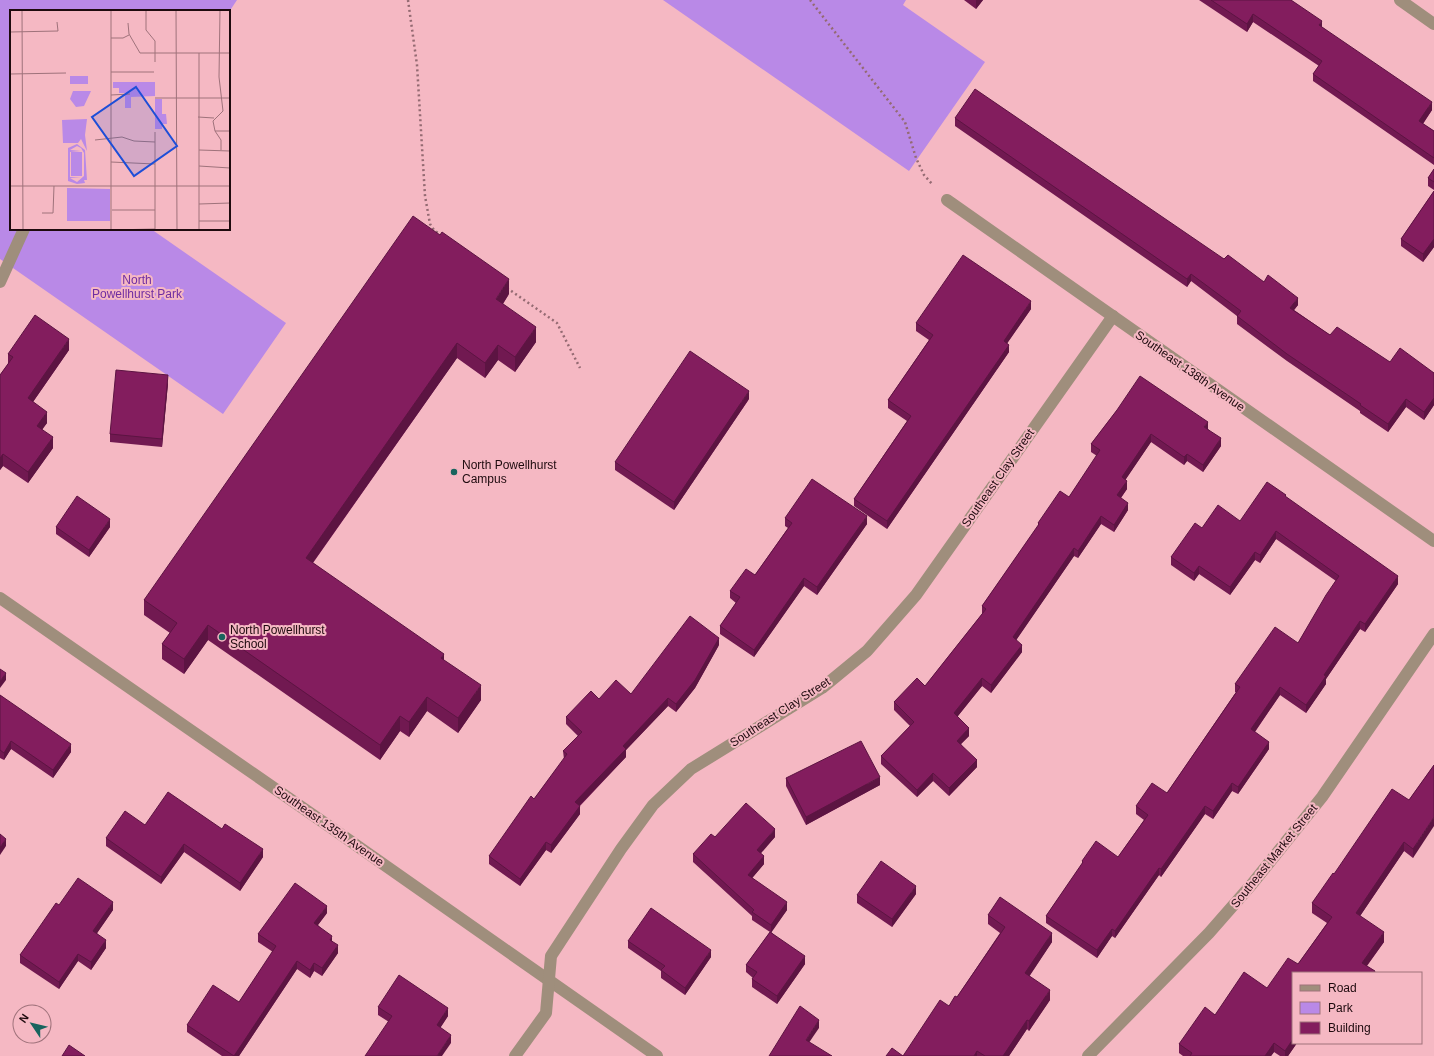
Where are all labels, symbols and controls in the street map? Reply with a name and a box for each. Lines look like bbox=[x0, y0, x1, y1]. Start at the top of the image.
inset map bbox=[10, 10, 230, 230]
park label: North Powellhurst Park bbox=[92, 273, 183, 301]
street label: Southeast 138th Avenue bbox=[1133, 328, 1248, 414]
street label: Southeast Clay Street bbox=[959, 426, 1038, 530]
place label: North Powellhurst Campus bbox=[462, 458, 557, 486]
marker: North Powellhurst Campus bbox=[449, 467, 459, 477]
place label: North Powellhurst School bbox=[230, 623, 325, 651]
marker: North Powellhurst School bbox=[217, 632, 227, 642]
street label: Southeast Clay Street bbox=[727, 674, 833, 750]
street label: Southeast 135th Avenue bbox=[272, 783, 387, 869]
street label: Southeast Market Street bbox=[1228, 801, 1321, 911]
legend bbox=[1292, 972, 1422, 1044]
text: Road bbox=[1328, 981, 1357, 995]
text: Park bbox=[1328, 1001, 1354, 1015]
north arrow bbox=[12, 1004, 52, 1044]
text: N bbox=[17, 1012, 31, 1025]
text: Building bbox=[1328, 1021, 1371, 1035]

